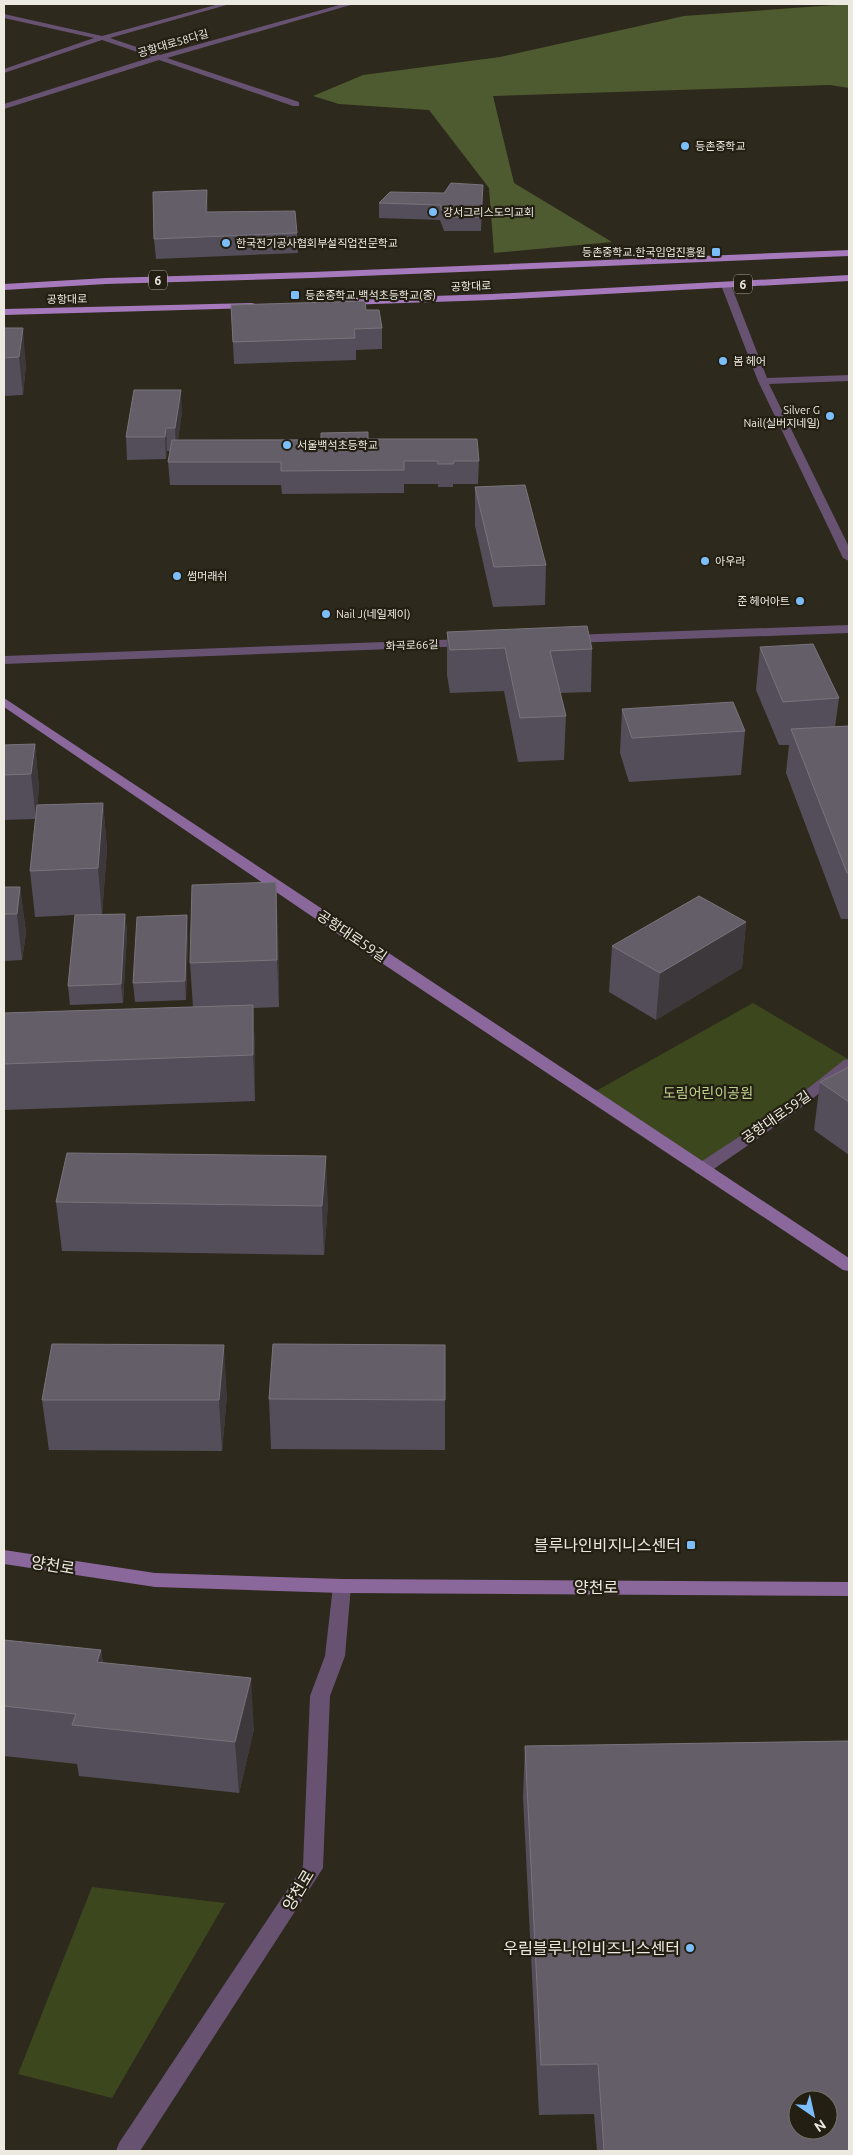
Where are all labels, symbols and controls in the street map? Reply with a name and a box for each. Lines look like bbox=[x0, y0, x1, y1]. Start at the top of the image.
street label: 공항대로58다길 bbox=[136, 27, 210, 59]
marker: 등촌중학교 bbox=[679, 140, 691, 152]
place label: 등촌중학교 bbox=[695, 140, 746, 152]
marker: 강서그리스도의교회 bbox=[427, 206, 439, 218]
place label: 강서그리스도의교회 bbox=[443, 206, 534, 218]
marker: 한국전기공사협회부설직업전문학교 bbox=[220, 237, 232, 249]
place label: 한국전기공사협회부설직업전문학교 bbox=[236, 237, 398, 249]
place label: 등촌중학교.한국임업진흥원 bbox=[582, 246, 706, 258]
marker: 등촌중학교.한국임업진흥원 bbox=[710, 246, 722, 258]
road number: 6 bbox=[149, 270, 167, 290]
road number: 6 bbox=[734, 274, 752, 294]
street label: 공항대로 bbox=[451, 279, 491, 293]
marker: 등촌중학교.백석초등학교(중) bbox=[289, 289, 301, 301]
place label: 등촌중학교.백석초등학교(중) bbox=[305, 289, 436, 302]
street label: 공항대로 bbox=[47, 293, 87, 305]
marker: 봄 헤어 bbox=[717, 355, 729, 367]
place label: 봄 헤어 bbox=[733, 355, 766, 367]
place label: Silver G Nail(실버지네일) bbox=[743, 404, 820, 430]
marker: Silver G Nail(실버지네일) bbox=[824, 410, 836, 422]
marker: 서울백석초등학교 bbox=[281, 439, 293, 451]
place label: 서울백석초등학교 bbox=[297, 439, 378, 451]
marker: 아우라 bbox=[699, 555, 711, 567]
place label: 아우라 bbox=[715, 555, 745, 567]
marker: 썸머래쉬 bbox=[171, 570, 183, 582]
place label: 썸머래쉬 bbox=[187, 570, 227, 582]
place label: 준 헤어아트 bbox=[737, 595, 790, 607]
marker: 준 헤어아트 bbox=[794, 595, 806, 607]
marker: Nail J(네일제이) bbox=[320, 608, 332, 620]
place label: Nail J(네일제이) bbox=[336, 608, 410, 621]
street label: 화곡로66길 bbox=[385, 638, 439, 652]
street label: 공항대로59길 bbox=[314, 907, 390, 965]
park label: 도림어린이공원 bbox=[663, 1085, 753, 1101]
street label: 공항대로59길 bbox=[739, 1087, 813, 1147]
place label: 블루나인비지니스센터 bbox=[534, 1536, 681, 1554]
marker: 블루나인비지니스센터 bbox=[685, 1539, 697, 1551]
street label: 양천로 bbox=[30, 1553, 76, 1577]
street label: 양천로 bbox=[574, 1578, 618, 1596]
street label: 양천로 bbox=[279, 1866, 317, 1914]
place label: 우림블루나인비즈니스센터 bbox=[503, 1939, 680, 1957]
marker: 우림블루나인비즈니스센터 bbox=[684, 1942, 696, 1954]
north arrow bbox=[788, 2090, 838, 2140]
text: N bbox=[811, 2116, 829, 2135]

